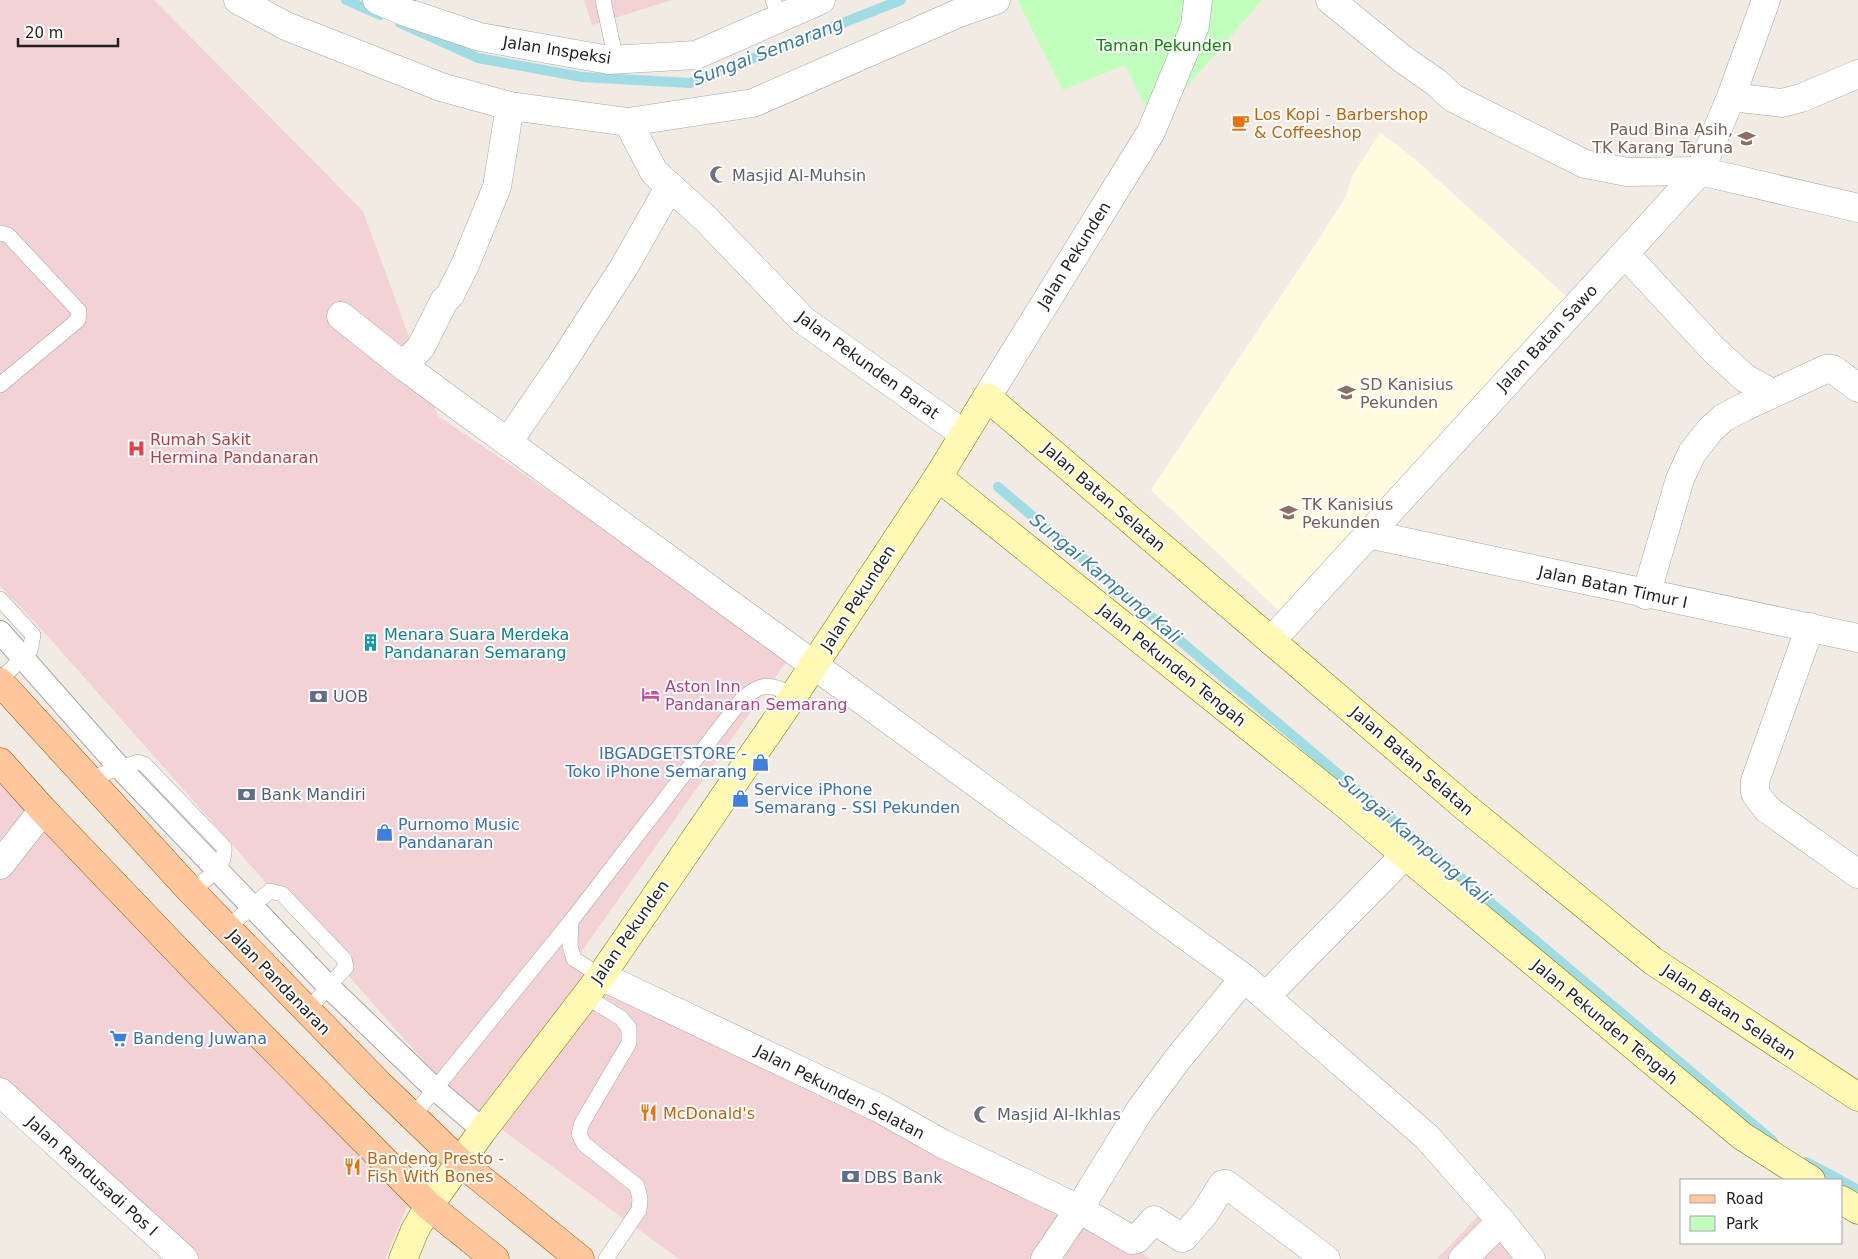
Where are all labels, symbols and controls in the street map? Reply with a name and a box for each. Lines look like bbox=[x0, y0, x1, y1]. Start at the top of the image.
water label: Sungai Semarang bbox=[690, 13, 846, 89]
scale bar bbox=[18, 15, 118, 47]
text: 20 m bbox=[25, 24, 63, 42]
street label: Jalan Inspeksi bbox=[501, 32, 612, 68]
park label: Taman Pekunden bbox=[1095, 36, 1232, 55]
place label: Los Kopi - Barbershop & Coffeeshop bbox=[1254, 105, 1428, 142]
cafe icon: Los Kopi - Barbershop & Coffeeshop bbox=[1230, 113, 1250, 133]
place label: Paud Bina Asih, TK Karang Taruna bbox=[1591, 120, 1733, 157]
school or university icon: Paud Bina Asih, TK Karang Taruna bbox=[1737, 128, 1757, 148]
mosque icon: Masjid Al-Muhsin bbox=[708, 165, 728, 185]
place label: Masjid Al-Muhsin bbox=[732, 166, 866, 185]
street label: Jalan Pekunden bbox=[1033, 198, 1114, 313]
street label: Jalan Batan Sawo bbox=[1492, 281, 1601, 396]
street label: Jalan Pekunden Barat bbox=[793, 307, 943, 423]
place label: SD Kanisius Pekunden bbox=[1360, 375, 1453, 412]
school or university icon: SD Kanisius Pekunden bbox=[1336, 383, 1356, 403]
place label: Rumah Sakit Hermina Pandanaran bbox=[150, 430, 319, 467]
hospital icon: Rumah Sakit Hermina Pandanaran bbox=[126, 438, 146, 458]
street label: Jalan Batan Selatan bbox=[1038, 438, 1169, 556]
place label: TK Kanisius Pekunden bbox=[1301, 495, 1393, 532]
school or university icon: TK Kanisius Pekunden bbox=[1278, 503, 1298, 523]
water label: Sungai Kampung Kali bbox=[1026, 509, 1186, 647]
street label: Jalan Pekunden bbox=[816, 542, 899, 655]
street label: Jalan Batan Timur I bbox=[1536, 562, 1689, 612]
street label: Jalan Pekunden Tengah bbox=[1094, 599, 1250, 730]
place label: Menara Suara Merdeka Pandanaran Semarang bbox=[384, 625, 569, 662]
building icon: Menara Suara Merdeka Pandanaran Semarang bbox=[360, 633, 380, 653]
place label: Aston Inn Pandanaran Semarang bbox=[665, 677, 847, 714]
hotel icon: Aston Inn Pandanaran Semarang bbox=[641, 685, 661, 705]
bank icon: UOB bbox=[309, 686, 329, 706]
place label: UOB bbox=[333, 687, 368, 706]
street label: Jalan Batan Selatan bbox=[1346, 702, 1477, 820]
place label: IBGADGETSTORE - Toko iPhone Semarang bbox=[564, 744, 747, 781]
shop icon: IBGADGETSTORE - Toko iPhone Semarang bbox=[751, 752, 771, 772]
water label: Sungai Kampung Kali bbox=[1335, 770, 1495, 908]
place label: Service iPhone Semarang - SSI Pekunden bbox=[754, 780, 960, 817]
bank icon: Bank Mandiri bbox=[237, 784, 257, 804]
place label: Bank Mandiri bbox=[261, 785, 366, 804]
shop icon: Service iPhone Semarang - SSI Pekunden bbox=[730, 788, 750, 808]
place label: Purnomo Music Pandanaran bbox=[398, 815, 520, 852]
shop icon: Purnomo Music Pandanaran bbox=[374, 823, 394, 843]
street label: Jalan Pekunden bbox=[587, 877, 673, 988]
street label: Jalan Pandanaran bbox=[223, 925, 334, 1039]
street label: Jalan Pekunden Tengah bbox=[1528, 955, 1682, 1089]
street label: Jalan Batan Selatan bbox=[1658, 960, 1799, 1064]
supermarket icon: Bandeng Juwana bbox=[109, 1028, 129, 1048]
place label: Bandeng Juwana bbox=[133, 1029, 267, 1048]
street label: Jalan Pekunden Selatan bbox=[751, 1040, 928, 1143]
restaurant icon: McDonald's bbox=[639, 1103, 659, 1123]
place label: McDonald's bbox=[663, 1104, 755, 1123]
mosque icon: Masjid Al-Ikhlas bbox=[973, 1104, 993, 1124]
place label: Masjid Al-Ikhlas bbox=[997, 1105, 1121, 1124]
street label: Jalan Randusadi Pos I bbox=[22, 1111, 161, 1240]
place label: Bandeng Presto - Fish With Bones bbox=[367, 1149, 504, 1186]
restaurant icon: Bandeng Presto - Fish With Bones bbox=[343, 1157, 363, 1177]
bank icon: DBS Bank bbox=[840, 1167, 860, 1187]
place label: DBS Bank bbox=[864, 1168, 943, 1187]
legend bbox=[1680, 1179, 1843, 1244]
text: Road bbox=[1726, 1190, 1764, 1208]
text: Park bbox=[1726, 1215, 1759, 1233]

